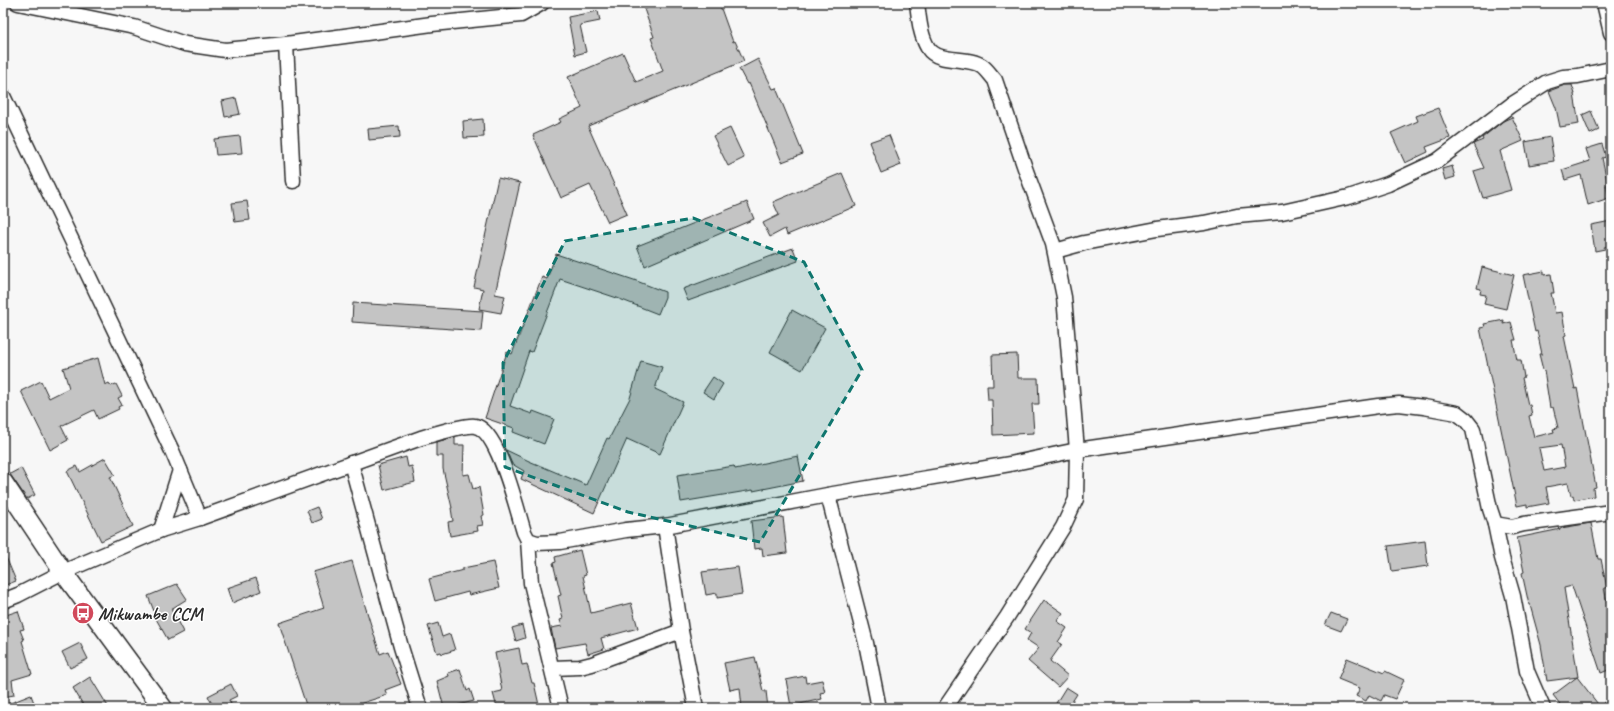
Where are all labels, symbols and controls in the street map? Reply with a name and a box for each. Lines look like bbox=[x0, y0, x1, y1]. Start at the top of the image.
bus stop icon: Mikwambe CCM bbox=[70, 600, 96, 626]
place label: Mikwambe CCM bbox=[98, 602, 205, 626]

